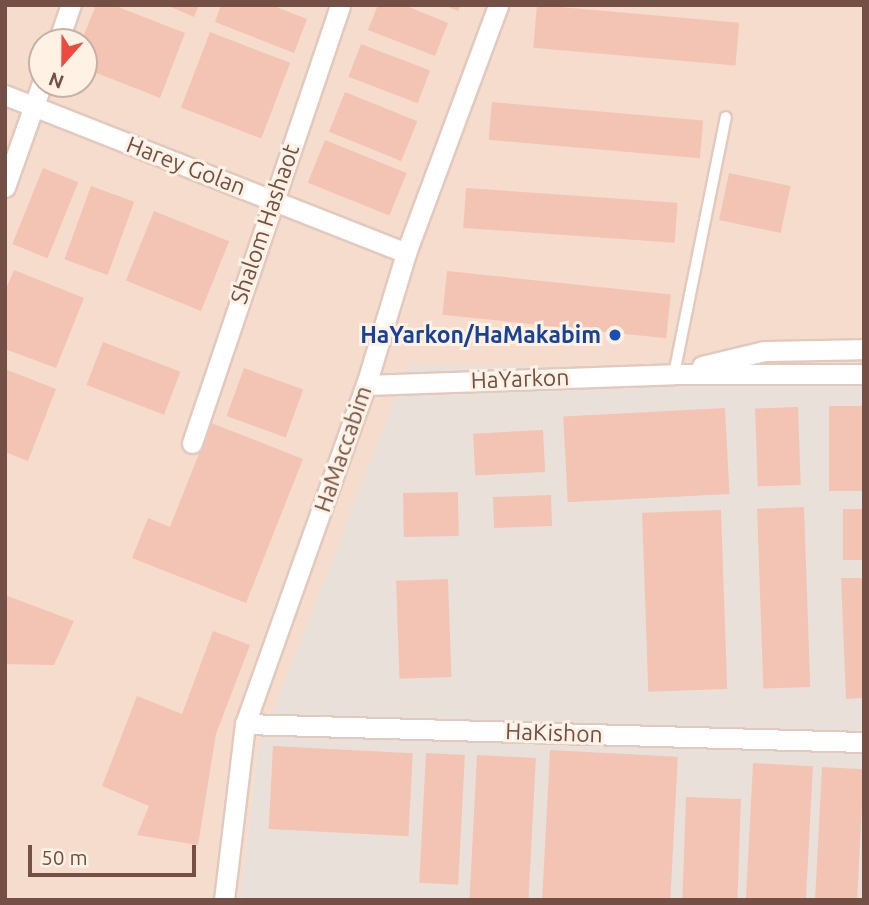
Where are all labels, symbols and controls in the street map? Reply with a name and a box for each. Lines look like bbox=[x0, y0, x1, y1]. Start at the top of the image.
north arrow bbox=[28, 28, 98, 98]
text: N bbox=[46, 68, 67, 94]
street label: Harey Golan bbox=[123, 131, 249, 201]
street label: Shalom Hashaot bbox=[225, 141, 305, 307]
place label: HaYarkon/HaMakabim bbox=[360, 321, 601, 349]
marker: HaYarkon/HaMakabim bbox=[607, 327, 623, 343]
street label: HaYarkon bbox=[470, 363, 570, 395]
street label: HaMaccabim bbox=[309, 382, 377, 516]
street label: HaKishon bbox=[505, 718, 603, 748]
scale bar bbox=[32, 832, 200, 876]
text: 50 m bbox=[41, 845, 88, 869]

